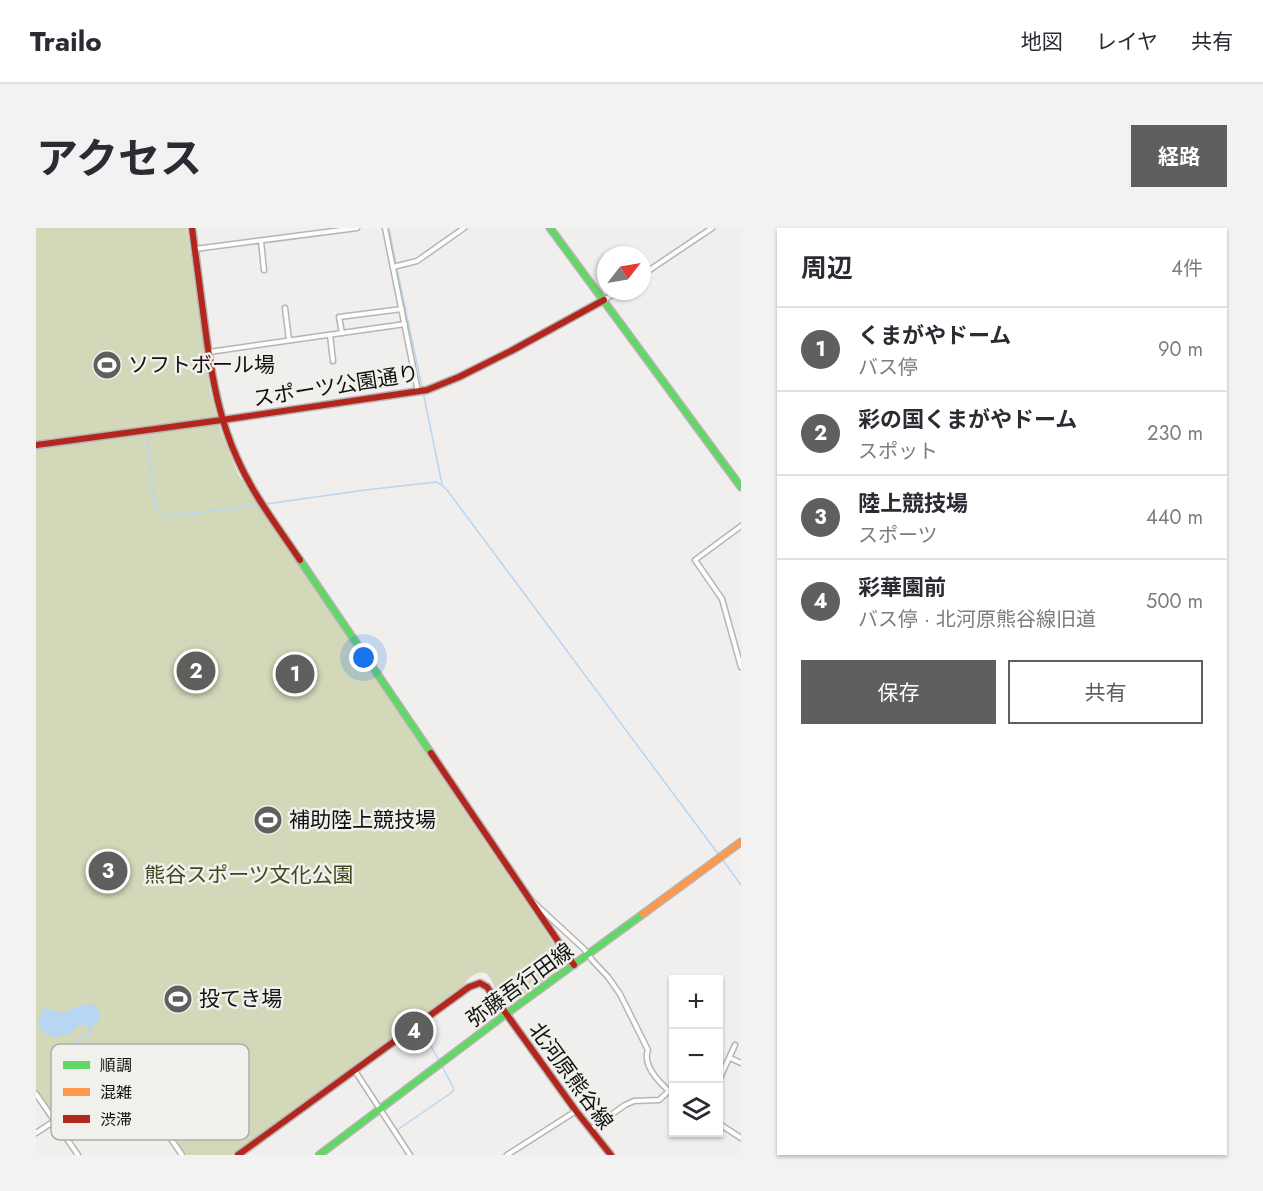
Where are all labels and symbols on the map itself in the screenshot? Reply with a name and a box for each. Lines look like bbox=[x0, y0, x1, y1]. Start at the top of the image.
north arrow bbox=[597, 246, 651, 300]
sports icon: ソフトボール場 bbox=[91, 349, 123, 381]
place label: ソフトボール場 bbox=[128, 350, 275, 380]
street label: スポーツ公園通り bbox=[251, 358, 421, 414]
your location bbox=[349, 643, 378, 672]
pin: 2 bbox=[176, 648, 216, 694]
pin: 1 bbox=[276, 652, 314, 696]
sports icon: 補助陸上競技場 bbox=[252, 804, 284, 836]
place label: 補助陸上競技場 bbox=[289, 805, 436, 835]
pin: 3 bbox=[88, 848, 128, 894]
park label: 熊谷スポーツ文化公園 bbox=[144, 860, 354, 890]
street label: 弥藤吾行田線 bbox=[460, 936, 580, 1034]
sports icon: 投てき場 bbox=[162, 983, 194, 1015]
place label: 投てき場 bbox=[199, 984, 282, 1014]
pin: 4 bbox=[394, 1008, 434, 1054]
street label: 北河原熊谷線 bbox=[522, 1016, 620, 1136]
legend bbox=[51, 1044, 249, 1140]
text: 順調 bbox=[100, 1054, 132, 1077]
text: 混雑 bbox=[100, 1081, 132, 1104]
text: 渋滞 bbox=[100, 1108, 132, 1131]

